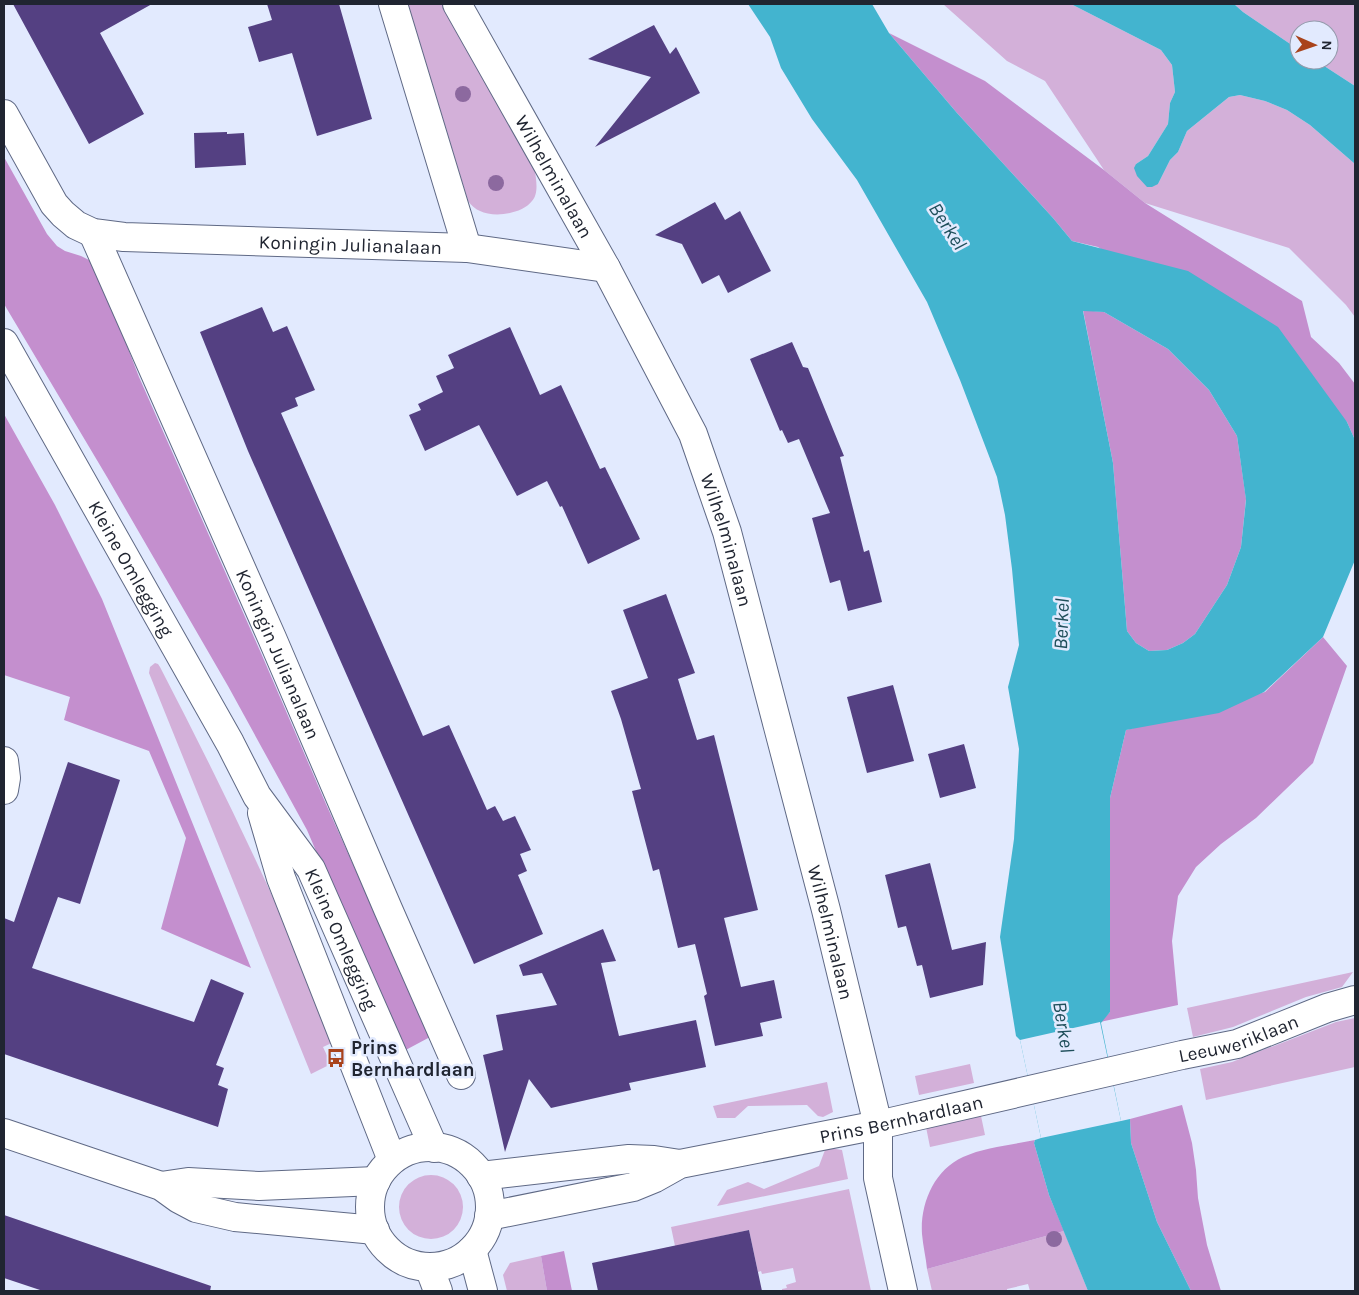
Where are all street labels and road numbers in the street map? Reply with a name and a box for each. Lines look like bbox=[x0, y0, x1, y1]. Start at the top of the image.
street label: Wilhelminalaan bbox=[510, 112, 597, 242]
street label: Koningin Julianalaan bbox=[258, 231, 442, 259]
street label: Wilhelminalaan bbox=[696, 471, 756, 609]
street label: Kleine Omlegging bbox=[83, 497, 178, 641]
street label: Koningin Julianalaan bbox=[231, 566, 324, 743]
street label: Wilhelminalaan bbox=[803, 863, 857, 1002]
street label: Kleine Omlegging bbox=[300, 865, 382, 1014]
street label: Leeuweriklaan bbox=[1177, 1011, 1302, 1067]
street label: Prins Bernhardlaan bbox=[818, 1091, 985, 1148]

